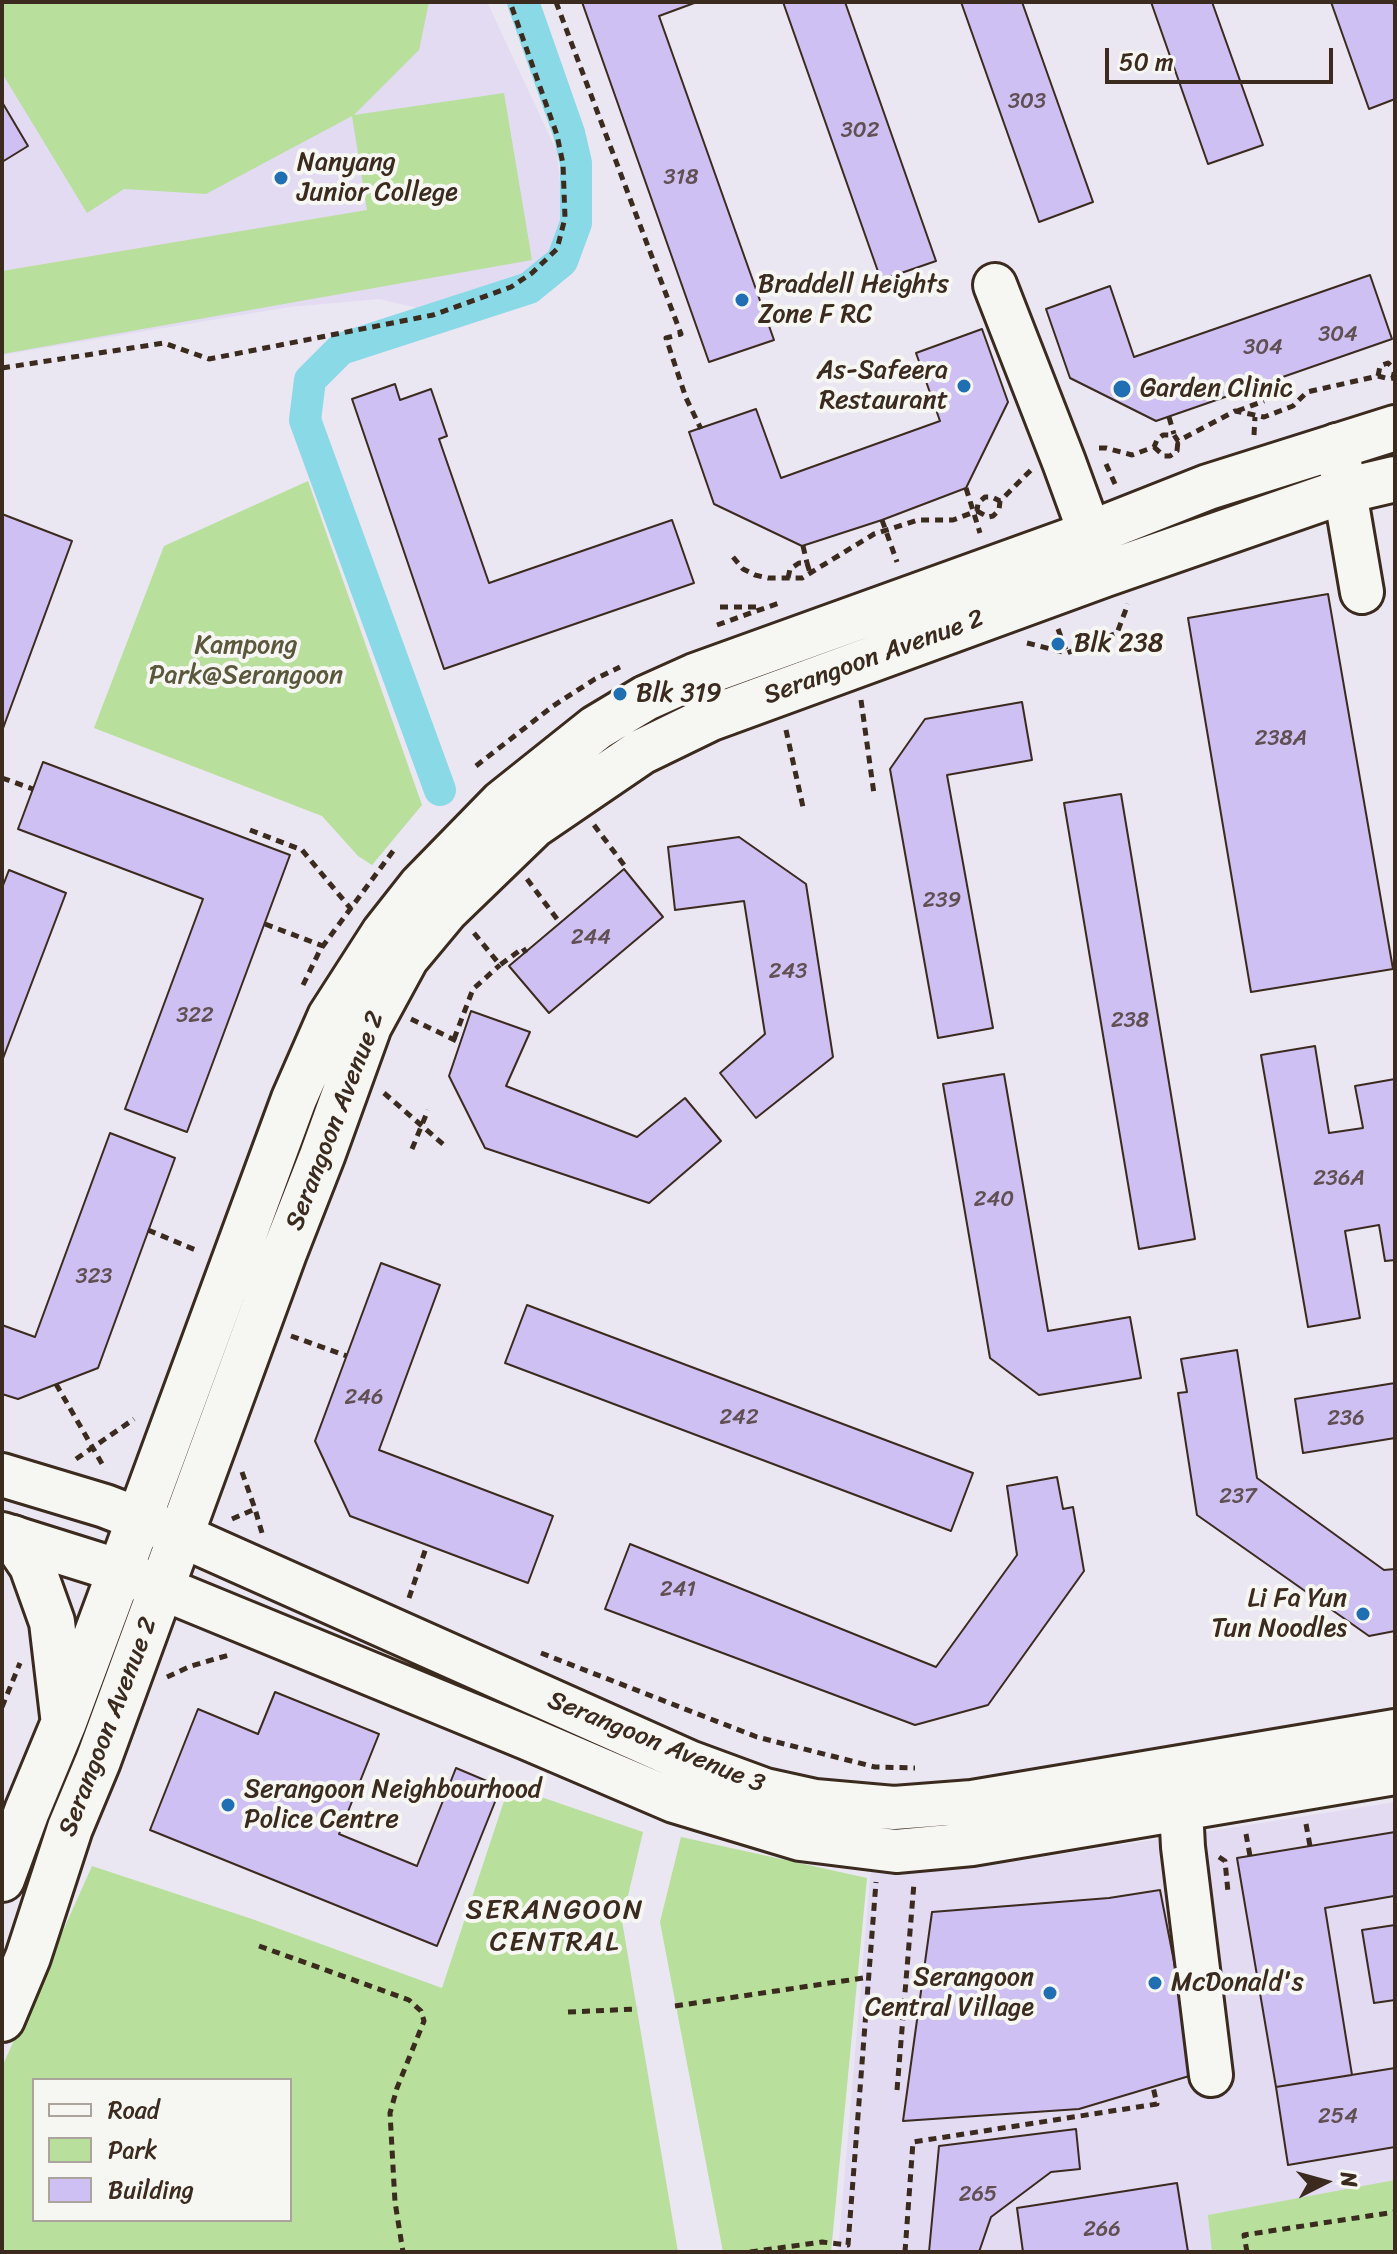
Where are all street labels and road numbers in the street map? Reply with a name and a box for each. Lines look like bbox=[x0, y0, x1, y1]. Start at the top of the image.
street label: Serangoon Avenue 2 bbox=[760, 604, 988, 712]
street label: Serangoon Avenue 2 bbox=[280, 1007, 392, 1235]
street label: Serangoon Avenue 2 bbox=[53, 1613, 165, 1841]
street label: Serangoon Avenue 3 bbox=[543, 1685, 769, 1801]

